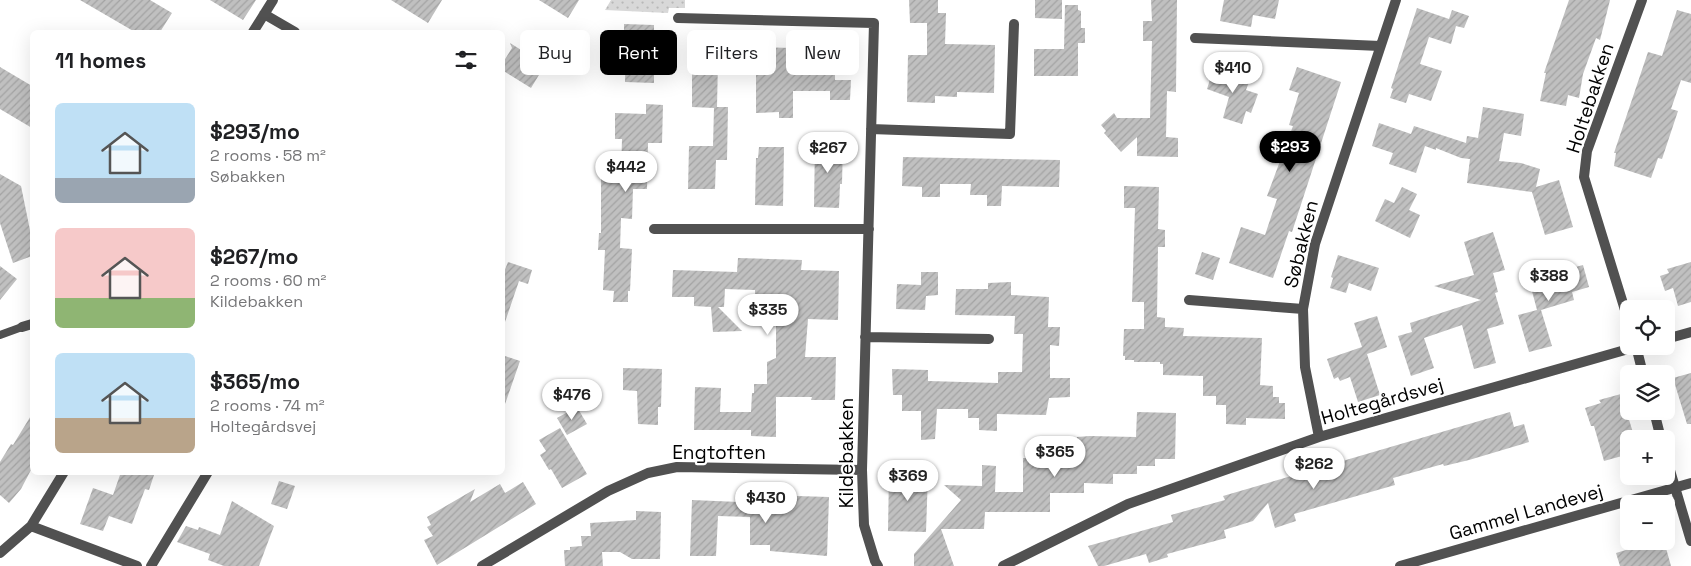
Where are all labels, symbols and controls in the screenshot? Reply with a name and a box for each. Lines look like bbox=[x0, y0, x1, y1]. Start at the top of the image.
chip: Buy bbox=[520, 30, 590, 75]
chip: Rent bbox=[600, 30, 677, 75]
chip: Filters bbox=[687, 30, 776, 75]
chip: New bbox=[786, 30, 859, 75]
street label: Holtebakken bbox=[1560, 40, 1620, 156]
icon: filters bbox=[452, 46, 480, 74]
text: 11 homes bbox=[55, 47, 146, 74]
pin: $410 bbox=[1203, 52, 1263, 94]
text: $410 bbox=[1215, 57, 1251, 78]
text: $293/mo bbox=[210, 118, 300, 145]
icon: home bbox=[95, 123, 155, 183]
pin: $293 bbox=[1260, 130, 1320, 173]
pin: $267 bbox=[798, 132, 858, 174]
text: $293 bbox=[1271, 136, 1309, 157]
text: $267 bbox=[809, 137, 847, 158]
text: 2 rooms · 58 m² bbox=[210, 145, 326, 166]
pin: $442 bbox=[596, 150, 656, 193]
text: $442 bbox=[606, 156, 646, 177]
text: Søbakken bbox=[210, 166, 285, 187]
street label: Søbakken bbox=[1278, 198, 1324, 290]
text: $267/mo bbox=[210, 243, 298, 270]
icon: home bbox=[95, 248, 155, 308]
pin: $388 bbox=[1519, 260, 1579, 302]
text: $388 bbox=[1530, 265, 1568, 286]
text: 2 rooms · 60 m² bbox=[210, 270, 326, 291]
text: Kildebakken bbox=[210, 291, 303, 312]
pin: $335 bbox=[738, 294, 798, 336]
text: $335 bbox=[749, 299, 787, 320]
map controls bbox=[1620, 300, 1675, 550]
button: locate bbox=[1620, 300, 1675, 355]
button: layers bbox=[1620, 365, 1675, 420]
text: $365/mo bbox=[210, 368, 300, 395]
street label: Holtegårdsvej bbox=[1318, 372, 1446, 430]
icon: home bbox=[95, 373, 155, 433]
pin: $476 bbox=[542, 378, 602, 421]
text: $476 bbox=[553, 384, 591, 405]
text: 2 rooms · 74 m² bbox=[210, 395, 325, 416]
street label: Kildebakken bbox=[834, 398, 859, 508]
text: Holtegårdsvej bbox=[210, 416, 316, 437]
button: + bbox=[1620, 430, 1675, 485]
pin: $365 bbox=[1025, 436, 1085, 478]
street label: Engtoften bbox=[672, 440, 766, 465]
text: $365 bbox=[1036, 441, 1074, 462]
pin: $262 bbox=[1284, 448, 1344, 490]
text: $262 bbox=[1295, 453, 1333, 474]
pin: $369 bbox=[878, 460, 938, 502]
text: $369 bbox=[888, 465, 928, 486]
street label: Gammel Landevej bbox=[1446, 478, 1606, 546]
pin: $430 bbox=[736, 482, 796, 524]
text: $430 bbox=[746, 487, 786, 508]
button: − bbox=[1620, 495, 1675, 550]

